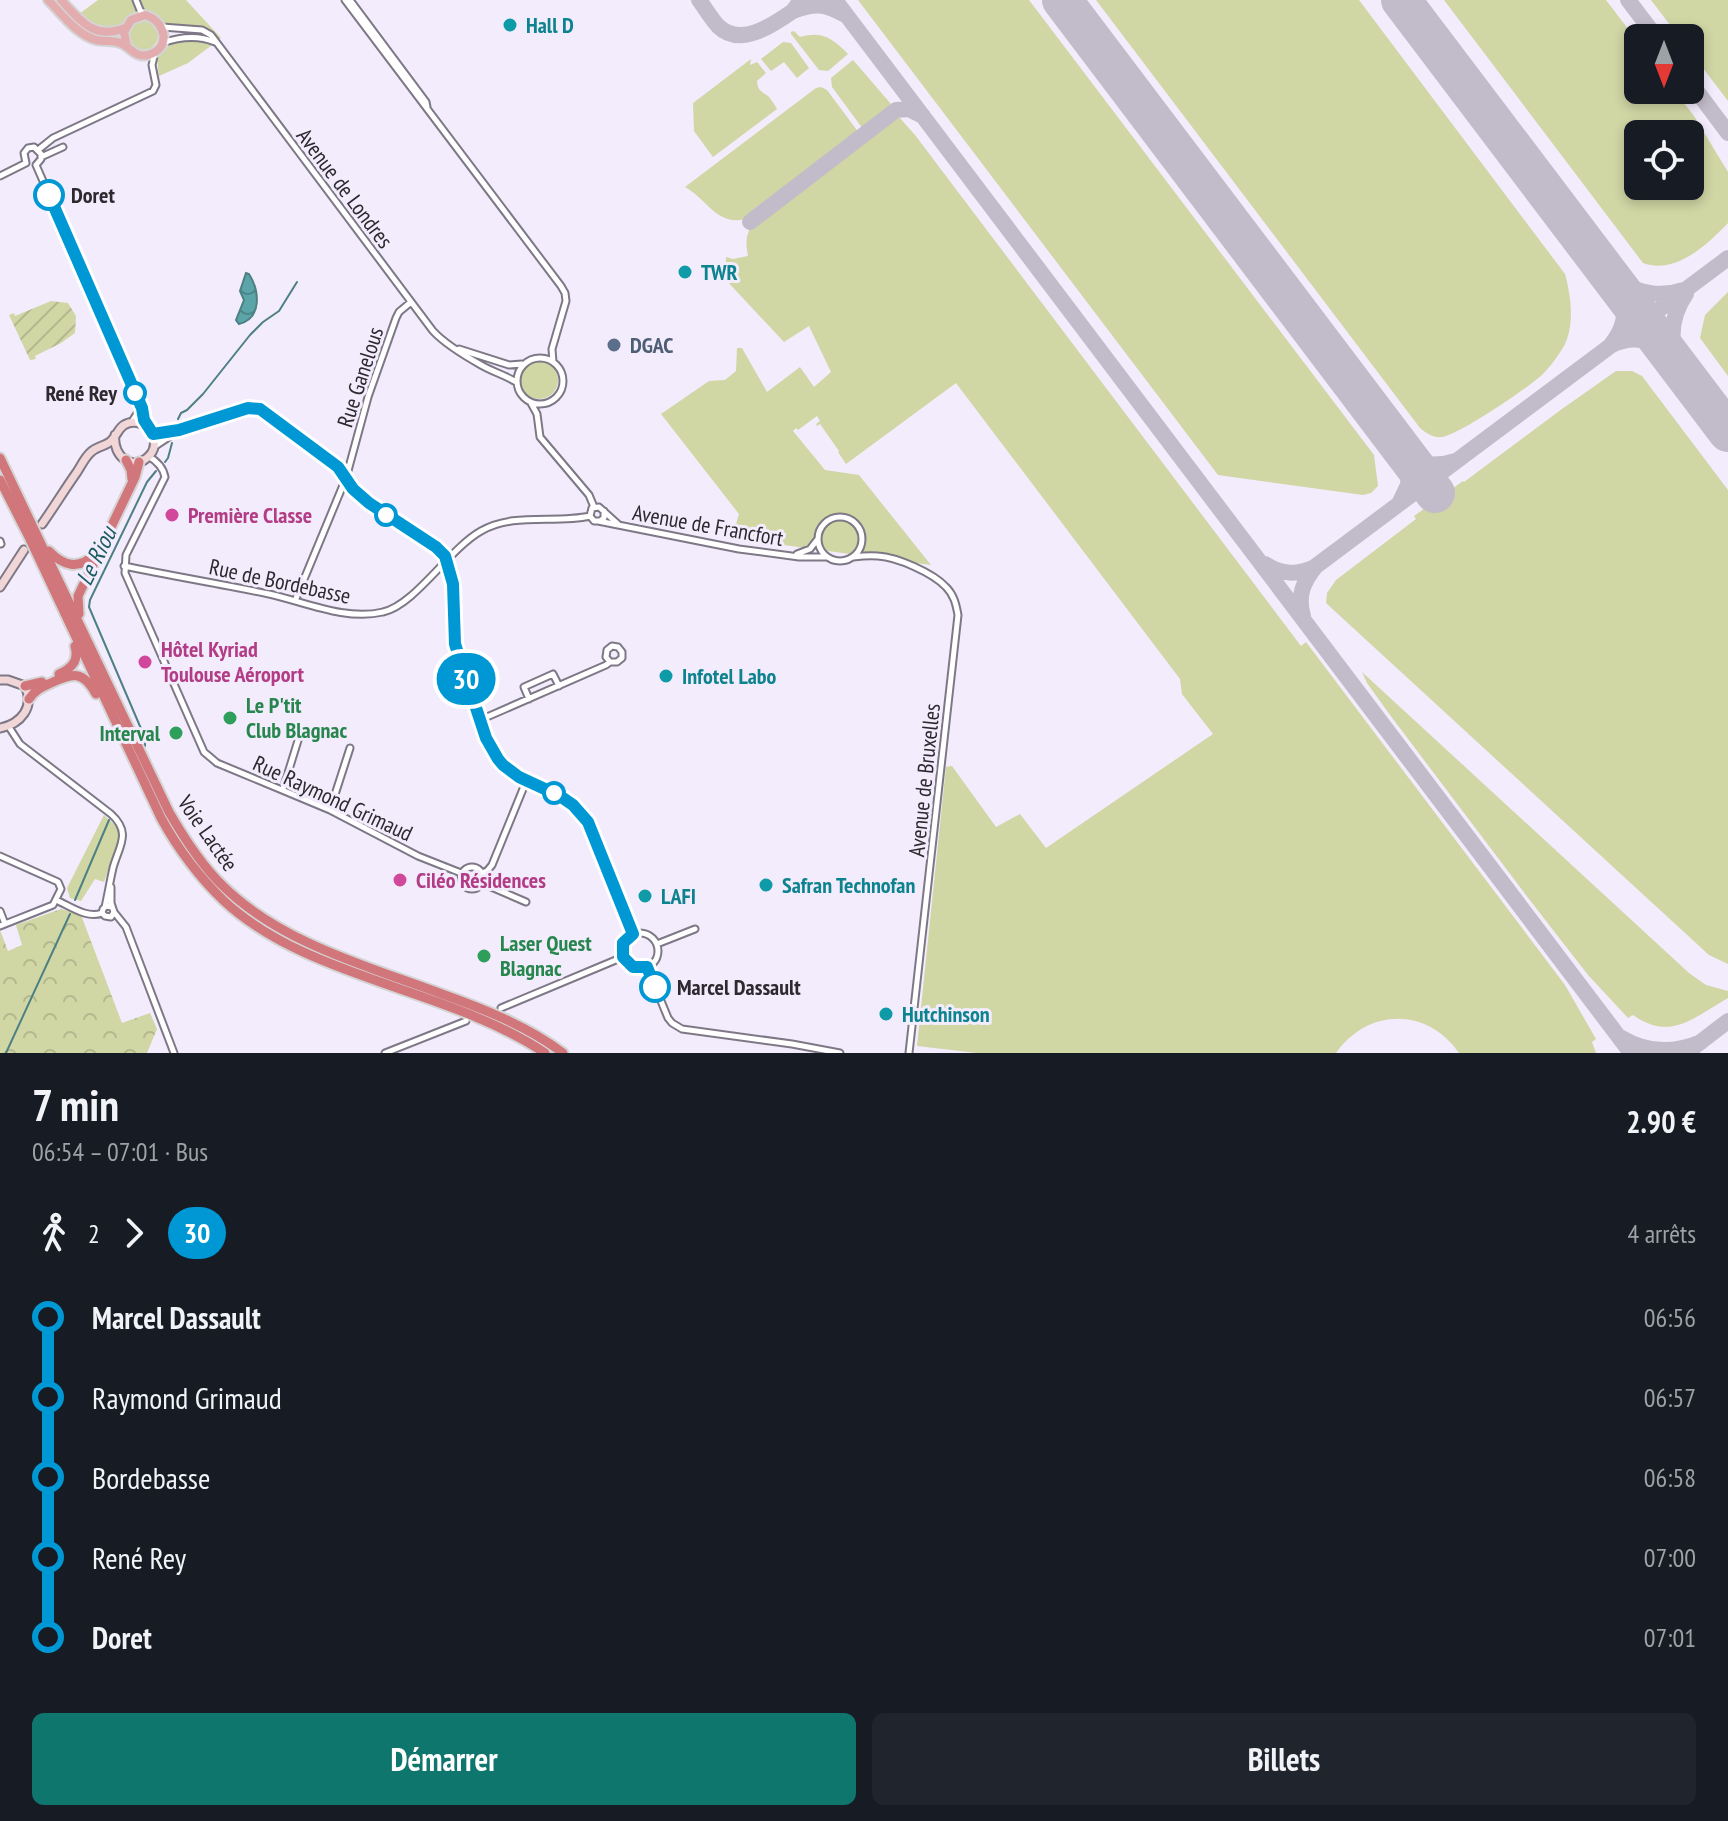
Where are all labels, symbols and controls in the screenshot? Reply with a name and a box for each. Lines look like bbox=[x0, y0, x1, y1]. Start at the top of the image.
place label: Hall D bbox=[526, 11, 574, 39]
marker: Hall D bbox=[501, 16, 519, 34]
north arrow bbox=[1624, 24, 1704, 104]
map controls bbox=[1624, 24, 1704, 200]
button: locate bbox=[1624, 120, 1704, 200]
street label: Avenue de Londres bbox=[291, 122, 399, 254]
marker: Doret bbox=[34, 180, 64, 210]
place label: Doret bbox=[71, 181, 115, 209]
place label: TWR bbox=[701, 258, 738, 286]
marker: TWR bbox=[676, 263, 694, 281]
street label: Rue Ganelous bbox=[331, 323, 389, 431]
place label: DGAC bbox=[630, 331, 673, 359]
marker: DGAC bbox=[605, 336, 623, 354]
place label: René Rey bbox=[45, 379, 118, 407]
marker: René Rey bbox=[124, 382, 146, 404]
street label: Avenue de Francfort bbox=[630, 498, 786, 552]
place label: Première Classe bbox=[188, 501, 312, 529]
unlabelled marker bbox=[375, 504, 397, 526]
marker: Première Classe bbox=[163, 506, 181, 524]
water label: Le Riou bbox=[69, 520, 124, 590]
street label: Rue de Bordebasse bbox=[207, 552, 353, 610]
place label: Hôtel Kyriad Toulouse Aéroport bbox=[161, 635, 304, 688]
marker: Hôtel Kyriad Toulouse Aéroport bbox=[136, 653, 154, 671]
line badge: 30 bbox=[430, 653, 502, 705]
text: 30 bbox=[453, 660, 479, 697]
place label: Infotel Labo bbox=[682, 662, 777, 690]
marker: Infotel Labo bbox=[657, 667, 675, 685]
place label: Le P'tit Club Blagnac bbox=[246, 691, 347, 744]
street label: Avenue de Bruxelles bbox=[902, 702, 946, 858]
marker: Le P'tit Club Blagnac bbox=[221, 709, 239, 727]
place label: Interval bbox=[99, 719, 161, 747]
marker: Interval bbox=[167, 724, 185, 742]
street label: Rue Raymond Grimaud bbox=[249, 749, 417, 847]
unlabelled marker bbox=[543, 782, 565, 804]
street label: Voie Lactée bbox=[171, 789, 244, 876]
place label: Ciléo Résidences bbox=[416, 866, 546, 894]
marker: Ciléo Résidences bbox=[391, 871, 409, 889]
place label: Safran Technofan bbox=[782, 871, 915, 899]
marker: Safran Technofan bbox=[757, 876, 775, 894]
place label: LAFI bbox=[661, 882, 696, 910]
marker: LAFI bbox=[636, 887, 654, 905]
place label: Laser Quest Blagnac bbox=[500, 929, 592, 982]
marker: Laser Quest Blagnac bbox=[475, 947, 493, 965]
marker: Marcel Dassault bbox=[640, 972, 670, 1002]
place label: Marcel Dassault bbox=[677, 973, 801, 1001]
place label: Hutchinson bbox=[902, 1000, 990, 1028]
marker: Hutchinson bbox=[877, 1005, 895, 1023]
text: 7 min bbox=[32, 1076, 119, 1133]
text: 2.90 € bbox=[1626, 1102, 1696, 1141]
text: 06:54 – 07:01 · Bus bbox=[32, 1135, 208, 1168]
icon: walk bbox=[32, 1211, 76, 1255]
icon: forward bbox=[112, 1211, 156, 1255]
text: 30 bbox=[184, 1214, 210, 1251]
text: 2 bbox=[88, 1217, 100, 1250]
text: 4 arrêts bbox=[1627, 1217, 1696, 1250]
text: Marcel Dassault bbox=[92, 1298, 261, 1337]
text: 06:56 bbox=[1644, 1301, 1696, 1334]
text: Raymond Grimaud bbox=[92, 1378, 282, 1417]
text: 06:57 bbox=[1644, 1381, 1696, 1414]
text: Bordebasse bbox=[92, 1458, 210, 1497]
text: 06:58 bbox=[1644, 1461, 1696, 1494]
text: René Rey bbox=[92, 1538, 186, 1577]
text: 07:00 bbox=[1644, 1541, 1696, 1574]
text: Doret bbox=[92, 1618, 152, 1657]
text: 07:01 bbox=[1644, 1621, 1696, 1654]
button: Démarrer bbox=[32, 1713, 856, 1805]
button: Billets bbox=[872, 1713, 1696, 1805]

